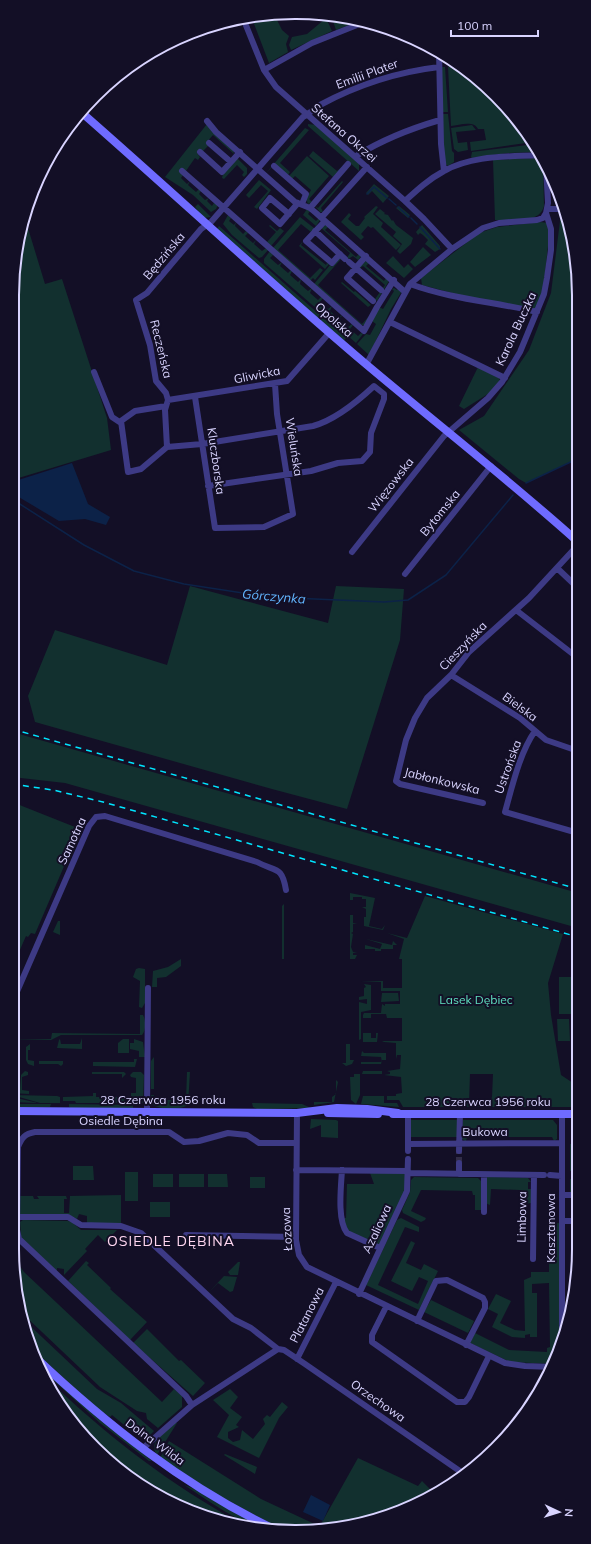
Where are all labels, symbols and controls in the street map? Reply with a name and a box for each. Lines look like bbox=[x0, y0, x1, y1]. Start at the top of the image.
scale bar bbox=[451, 12, 538, 38]
text: 100 m bbox=[457, 18, 492, 33]
street label: Emilii Plater bbox=[334, 55, 401, 92]
street label: Stefana Okrzei bbox=[308, 100, 380, 165]
street label: Będzińska bbox=[139, 229, 188, 282]
street label: Karola Buczka bbox=[492, 290, 539, 368]
street label: Opolska bbox=[312, 299, 356, 340]
street label: Reczeńska bbox=[147, 318, 176, 380]
street label: Gliwicka bbox=[232, 363, 281, 386]
street label: Wieluńska bbox=[282, 417, 307, 477]
street label: Kluczborska bbox=[204, 427, 229, 495]
street label: Więzowska bbox=[365, 454, 417, 515]
street label: Bytomska bbox=[416, 486, 463, 539]
water label: Górczynka bbox=[242, 585, 307, 607]
street label: Cieszyńska bbox=[436, 618, 490, 673]
street label: Bielska bbox=[500, 689, 541, 724]
street label: Ustrońska bbox=[491, 738, 524, 796]
street label: Jabłonkowska bbox=[403, 764, 482, 797]
street label: Samotna bbox=[54, 815, 89, 867]
park label: Lasek Dębiec bbox=[439, 992, 513, 1007]
street label: 28 Czerwca 1956 roku bbox=[100, 1092, 226, 1107]
street label: 28 Czerwca 1956 roku bbox=[425, 1094, 551, 1109]
street label: Osiedle Dębina bbox=[79, 1113, 163, 1128]
street label: Bukowa bbox=[462, 1124, 508, 1139]
street label: Limbowa bbox=[514, 1191, 529, 1243]
street label: Kasztanowa bbox=[543, 1193, 558, 1263]
street label: Azaliowa bbox=[359, 1202, 394, 1256]
street label: Łozowa bbox=[278, 1207, 295, 1252]
district label: OSIEDLE DĘBINA bbox=[107, 1232, 235, 1250]
street label: Platanowa bbox=[286, 1284, 327, 1345]
street label: Orzechowa bbox=[348, 1376, 409, 1425]
street label: Dolna Wilda bbox=[123, 1415, 188, 1468]
north arrow bbox=[539, 1492, 579, 1532]
text: N bbox=[562, 1508, 576, 1517]

